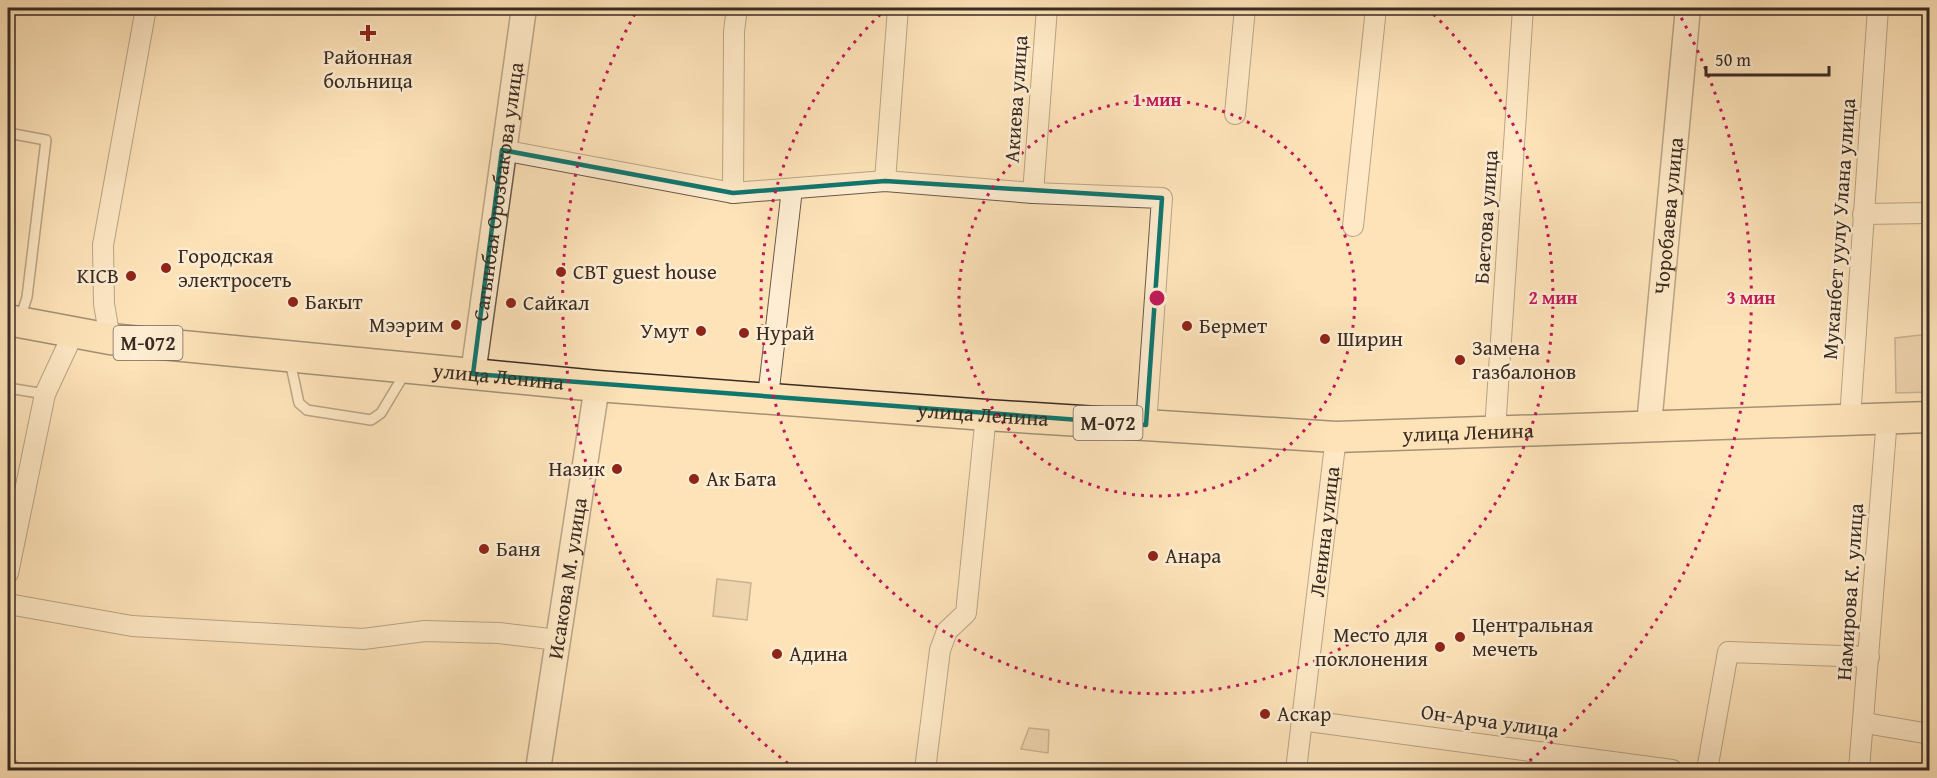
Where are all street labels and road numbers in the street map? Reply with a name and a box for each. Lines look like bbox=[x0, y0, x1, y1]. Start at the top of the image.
street label: Акиева улица bbox=[996, 34, 1035, 164]
street label: Сагынбая Орозбакова улица bbox=[465, 60, 531, 323]
street label: Муканбет уулу Улана улица bbox=[1814, 97, 1863, 361]
street label: Чоробаева улица bbox=[1645, 136, 1691, 296]
street label: Баетова улица bbox=[1465, 149, 1506, 285]
road number: М-072 bbox=[114, 326, 182, 360]
street label: улица Ленина bbox=[431, 354, 565, 398]
street label: улица Ленина bbox=[915, 394, 1049, 434]
road number: М-072 bbox=[1074, 406, 1142, 440]
street label: улица Ленина bbox=[1401, 414, 1534, 450]
street label: Ленина улица bbox=[1301, 465, 1347, 599]
street label: Исакова М. улица bbox=[539, 495, 595, 661]
street label: Намирова К. улица bbox=[1828, 502, 1871, 682]
street label: Он-Арча улица bbox=[1419, 696, 1561, 746]

